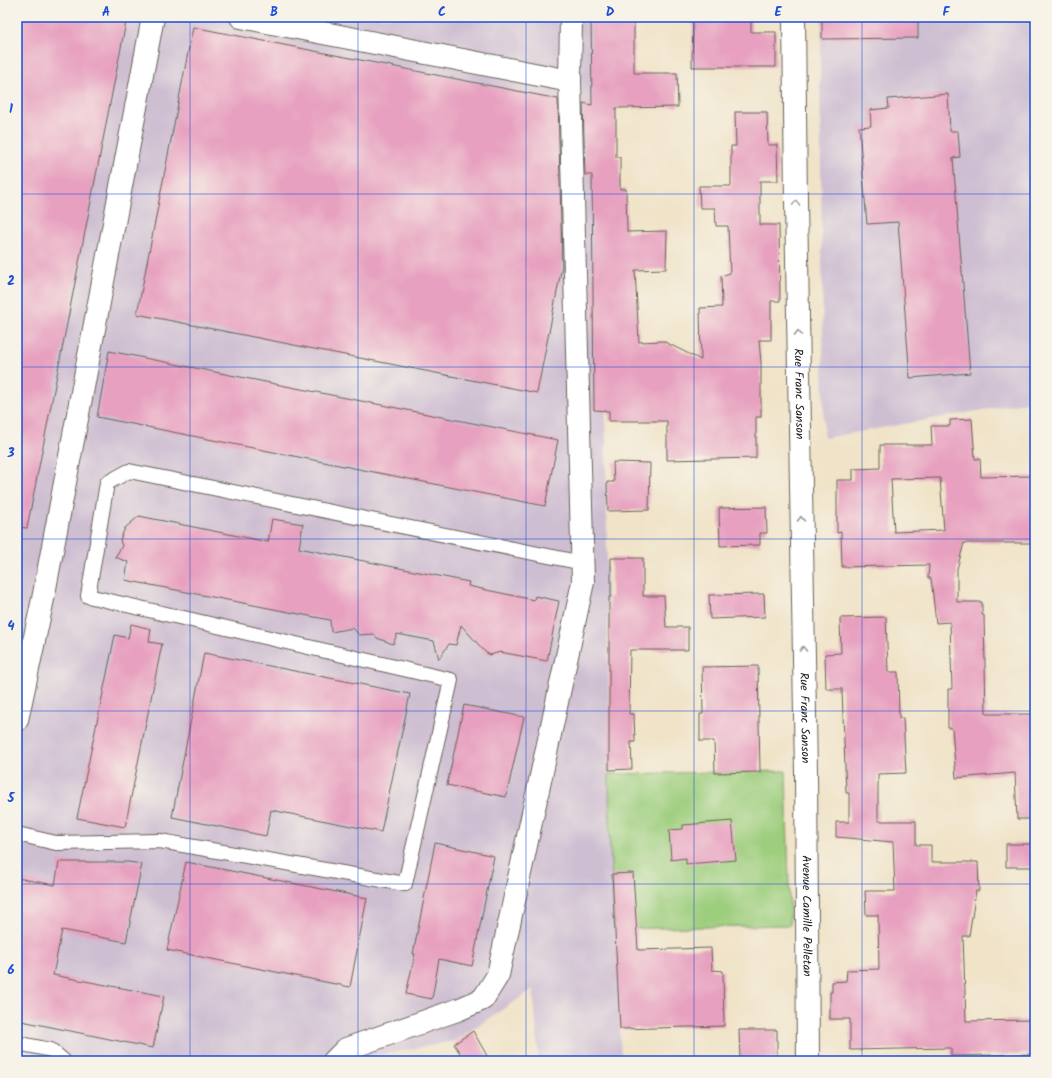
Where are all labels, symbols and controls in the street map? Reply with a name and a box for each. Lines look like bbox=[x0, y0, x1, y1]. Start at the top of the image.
text: A bbox=[102, 2, 110, 23]
text: B bbox=[270, 2, 278, 23]
text: C bbox=[438, 2, 446, 23]
text: D bbox=[606, 2, 615, 23]
text: E bbox=[774, 2, 782, 23]
text: F bbox=[942, 2, 950, 23]
text: 1 bbox=[9, 99, 13, 120]
one-way arrow bbox=[792, 200, 800, 206]
text: 2 bbox=[7, 271, 15, 292]
one-way arrow bbox=[794, 330, 802, 336]
street label: Rue Franc Sanson bbox=[789, 348, 810, 440]
text: 3 bbox=[6, 443, 15, 464]
one-way arrow bbox=[797, 516, 805, 522]
text: 4 bbox=[7, 616, 15, 637]
one-way arrow bbox=[799, 646, 807, 652]
street label: Rue Franc Sanson bbox=[795, 672, 815, 764]
text: 5 bbox=[7, 788, 16, 809]
street label: Avenue Camille Pelletan bbox=[797, 855, 817, 977]
text: 6 bbox=[7, 960, 15, 981]

